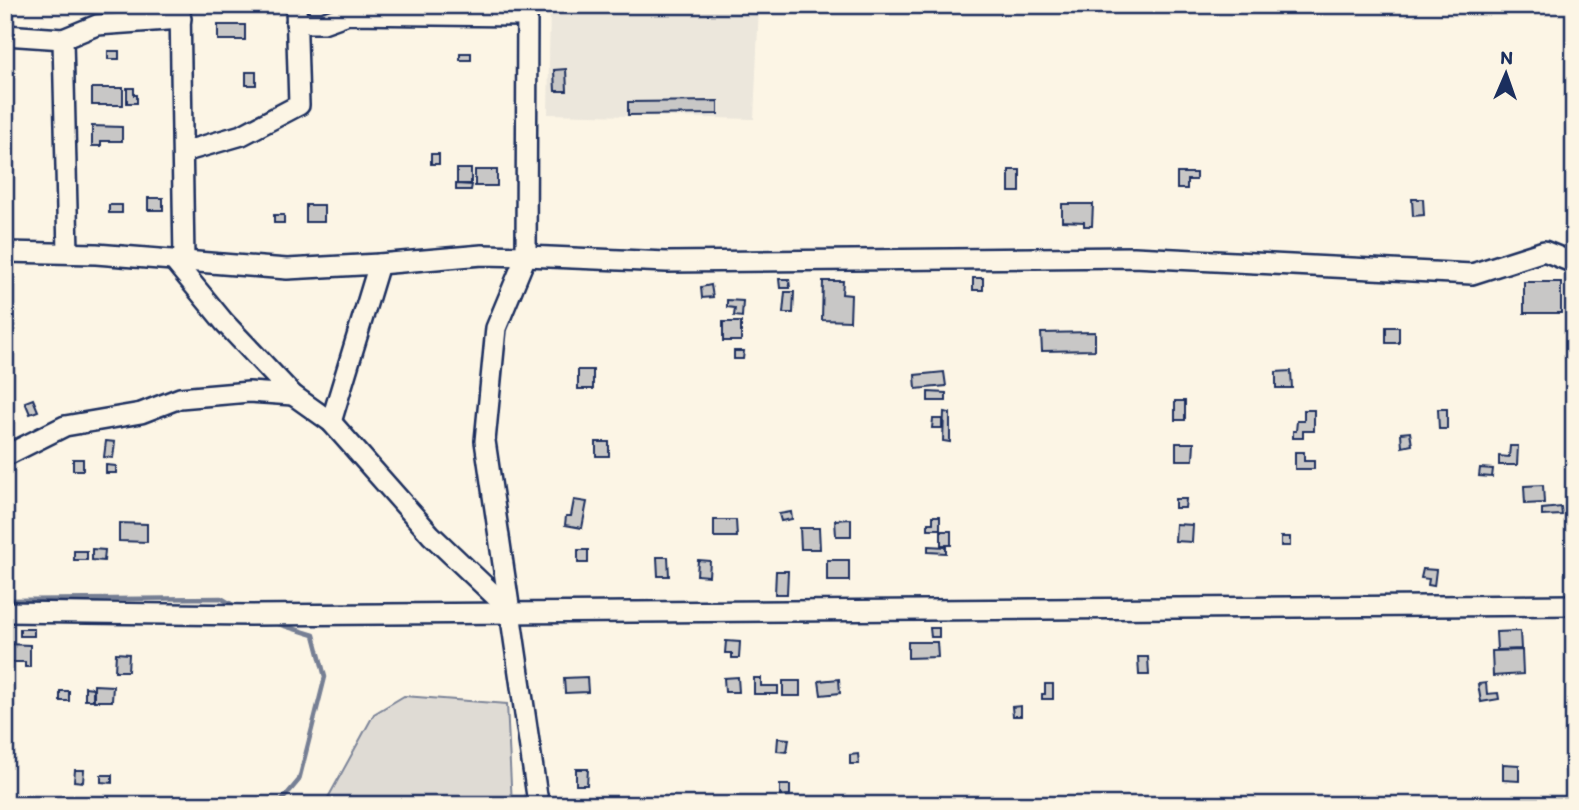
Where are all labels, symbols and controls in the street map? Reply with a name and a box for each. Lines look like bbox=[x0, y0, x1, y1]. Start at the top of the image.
north arrow bbox=[1470, 38, 1540, 108]
text: N bbox=[1500, 46, 1513, 69]

